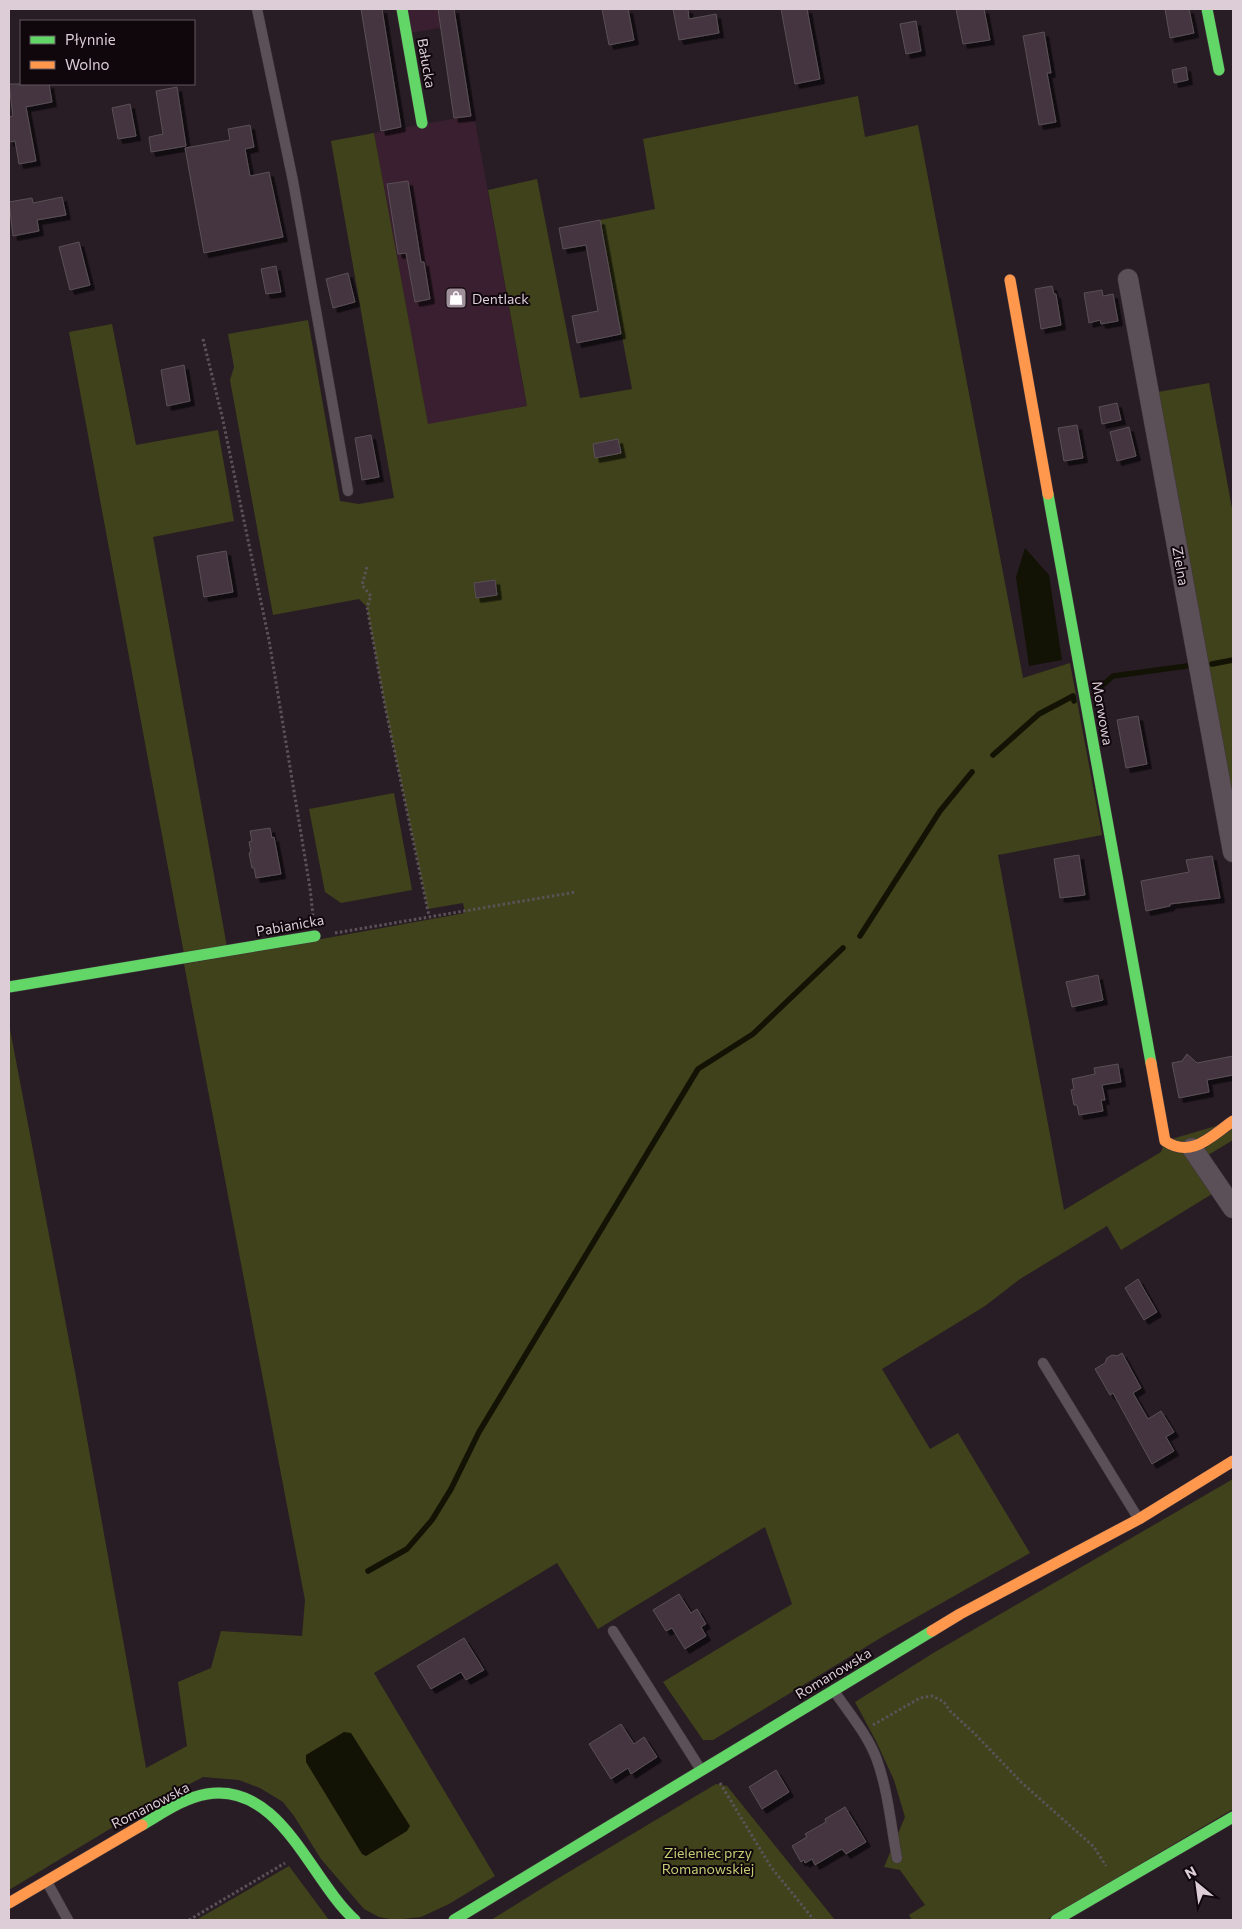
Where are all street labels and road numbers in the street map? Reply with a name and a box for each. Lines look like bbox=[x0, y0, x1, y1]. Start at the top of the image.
street label: Bałucka bbox=[414, 37, 440, 89]
street label: Zielna bbox=[1169, 545, 1193, 587]
street label: Morwowa bbox=[1089, 680, 1117, 746]
street label: Pabianicka bbox=[255, 911, 325, 939]
street label: Romanowska bbox=[792, 1644, 874, 1702]
street label: Romanowska bbox=[108, 1778, 192, 1832]

